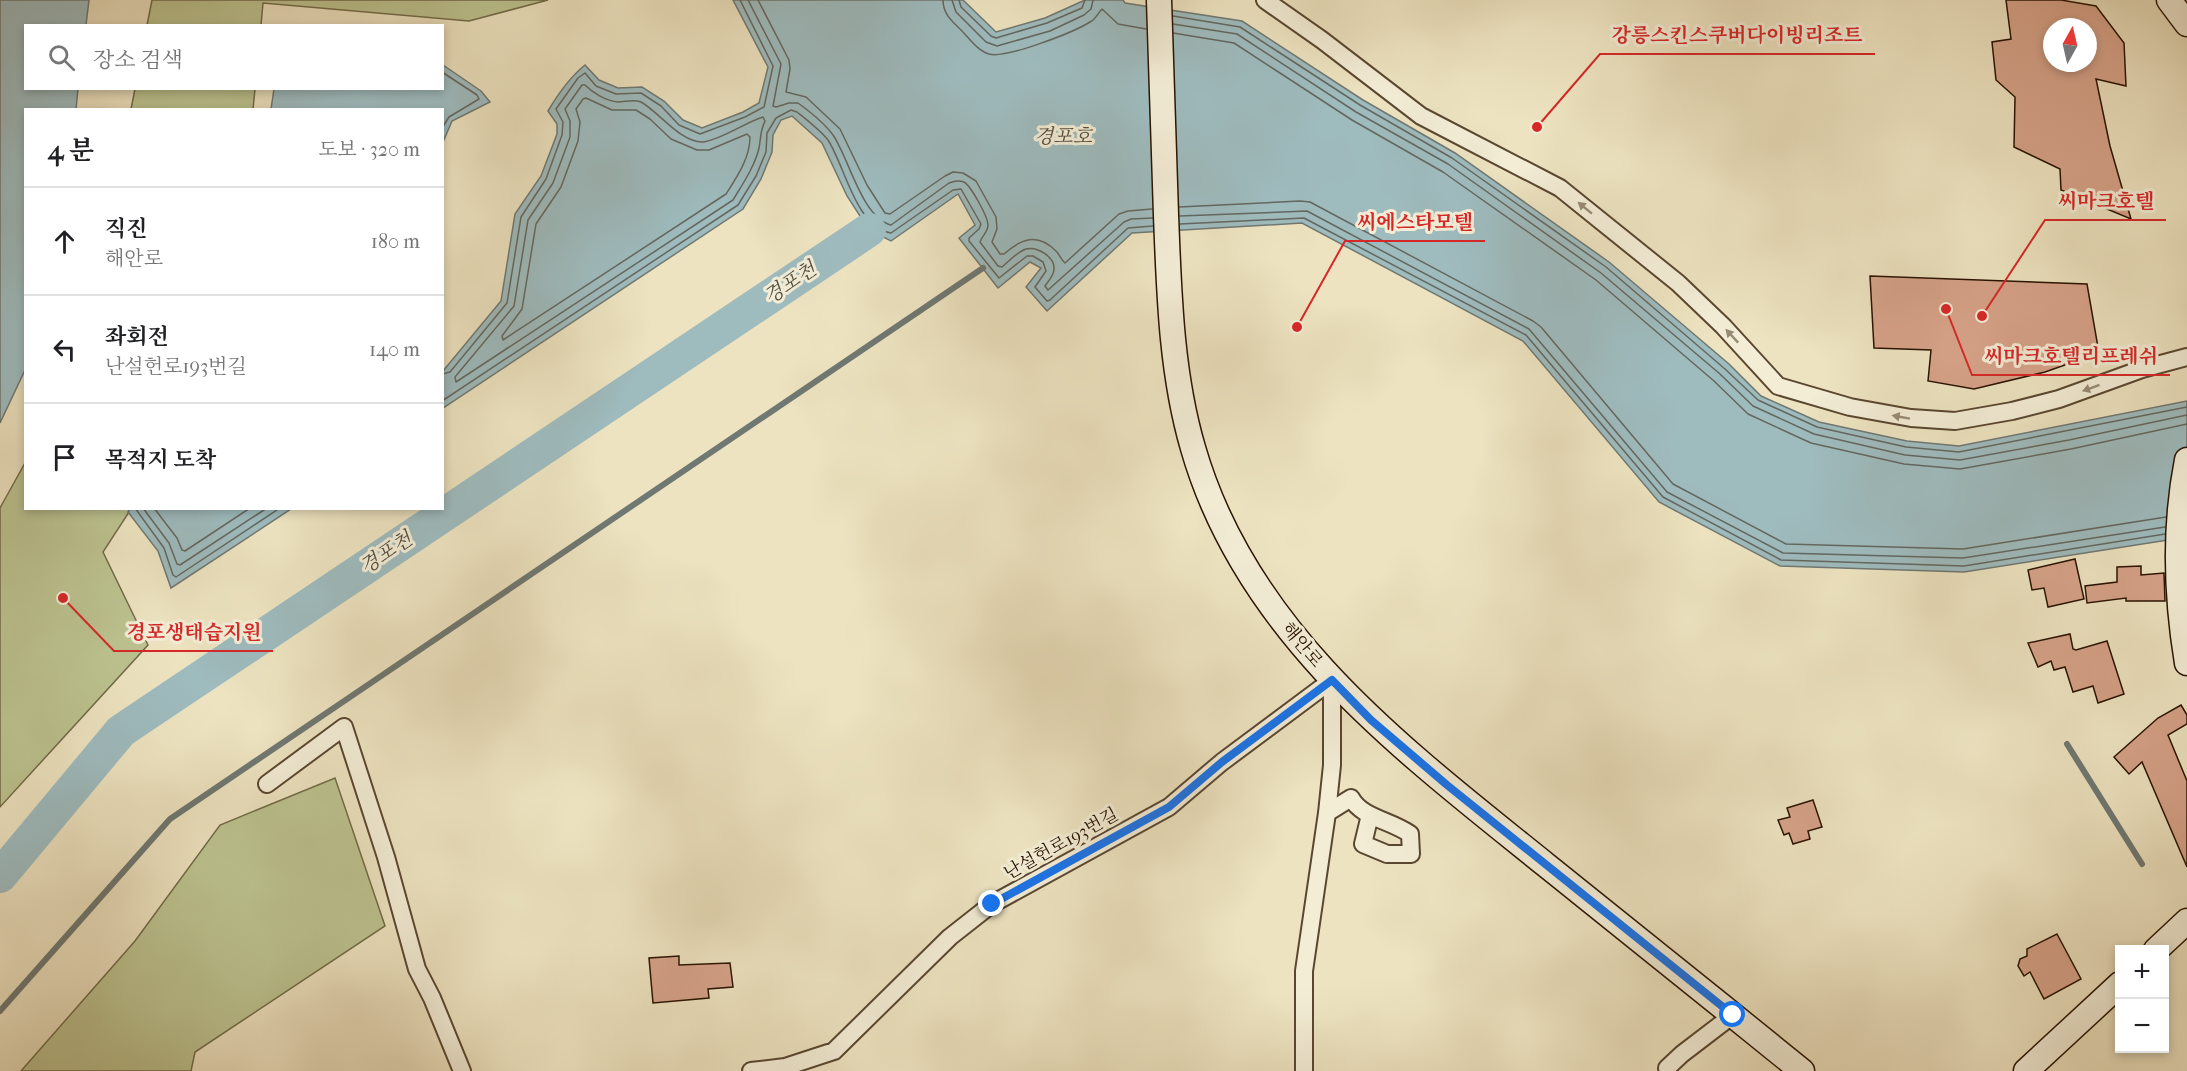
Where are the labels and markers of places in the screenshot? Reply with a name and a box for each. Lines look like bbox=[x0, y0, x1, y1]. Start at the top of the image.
callout: 강릉스킨스쿠버다이빙리조트 bbox=[1600, 16, 1875, 54]
callout: 씨마크호텔 bbox=[2045, 182, 2166, 220]
callout: 씨에스타모텔 bbox=[1345, 203, 1485, 241]
callout: 씨마크호텔리프레쉬 bbox=[1972, 337, 2170, 375]
callout: 경포생태습지원 bbox=[114, 613, 273, 651]

